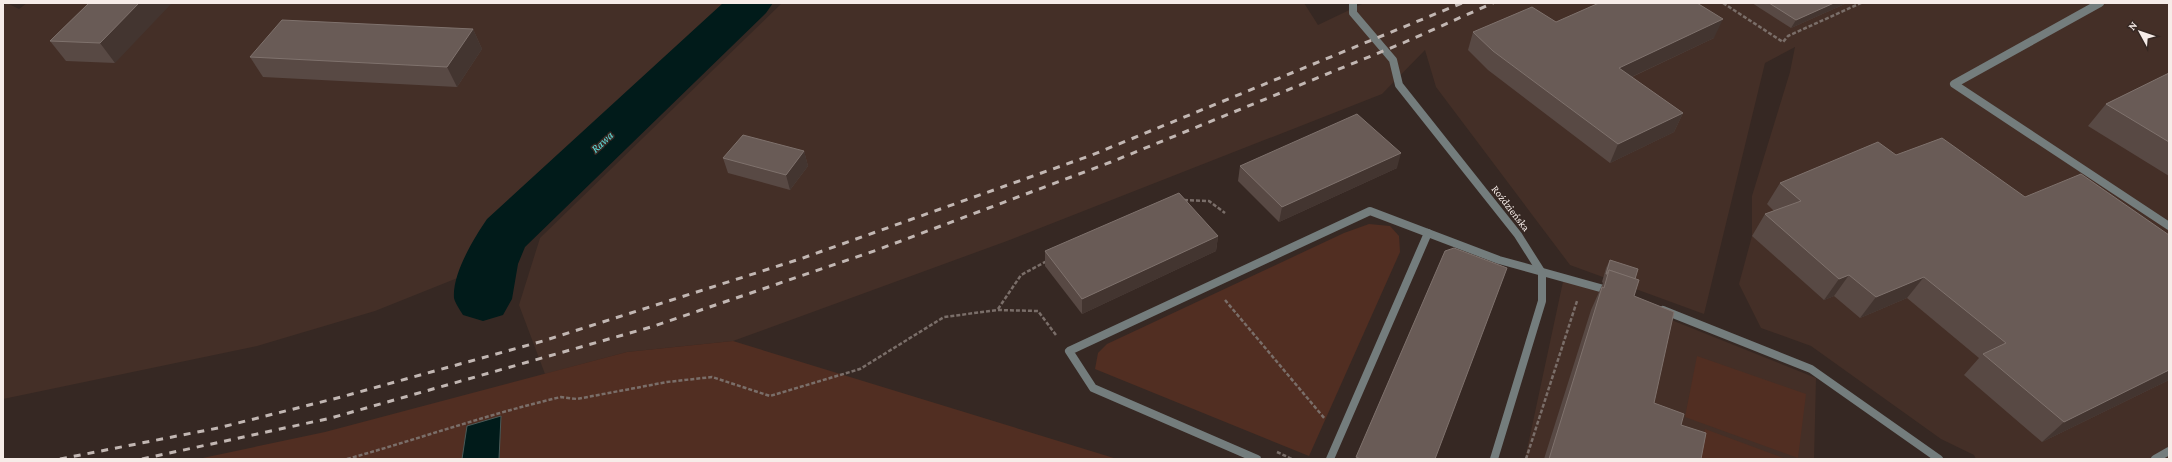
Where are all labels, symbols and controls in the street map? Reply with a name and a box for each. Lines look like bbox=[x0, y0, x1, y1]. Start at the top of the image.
north arrow bbox=[2120, 12, 2160, 52]
text: N bbox=[2125, 18, 2140, 32]
water label: Rawa bbox=[588, 128, 616, 156]
street label: Roździeńska bbox=[1489, 183, 1533, 233]

